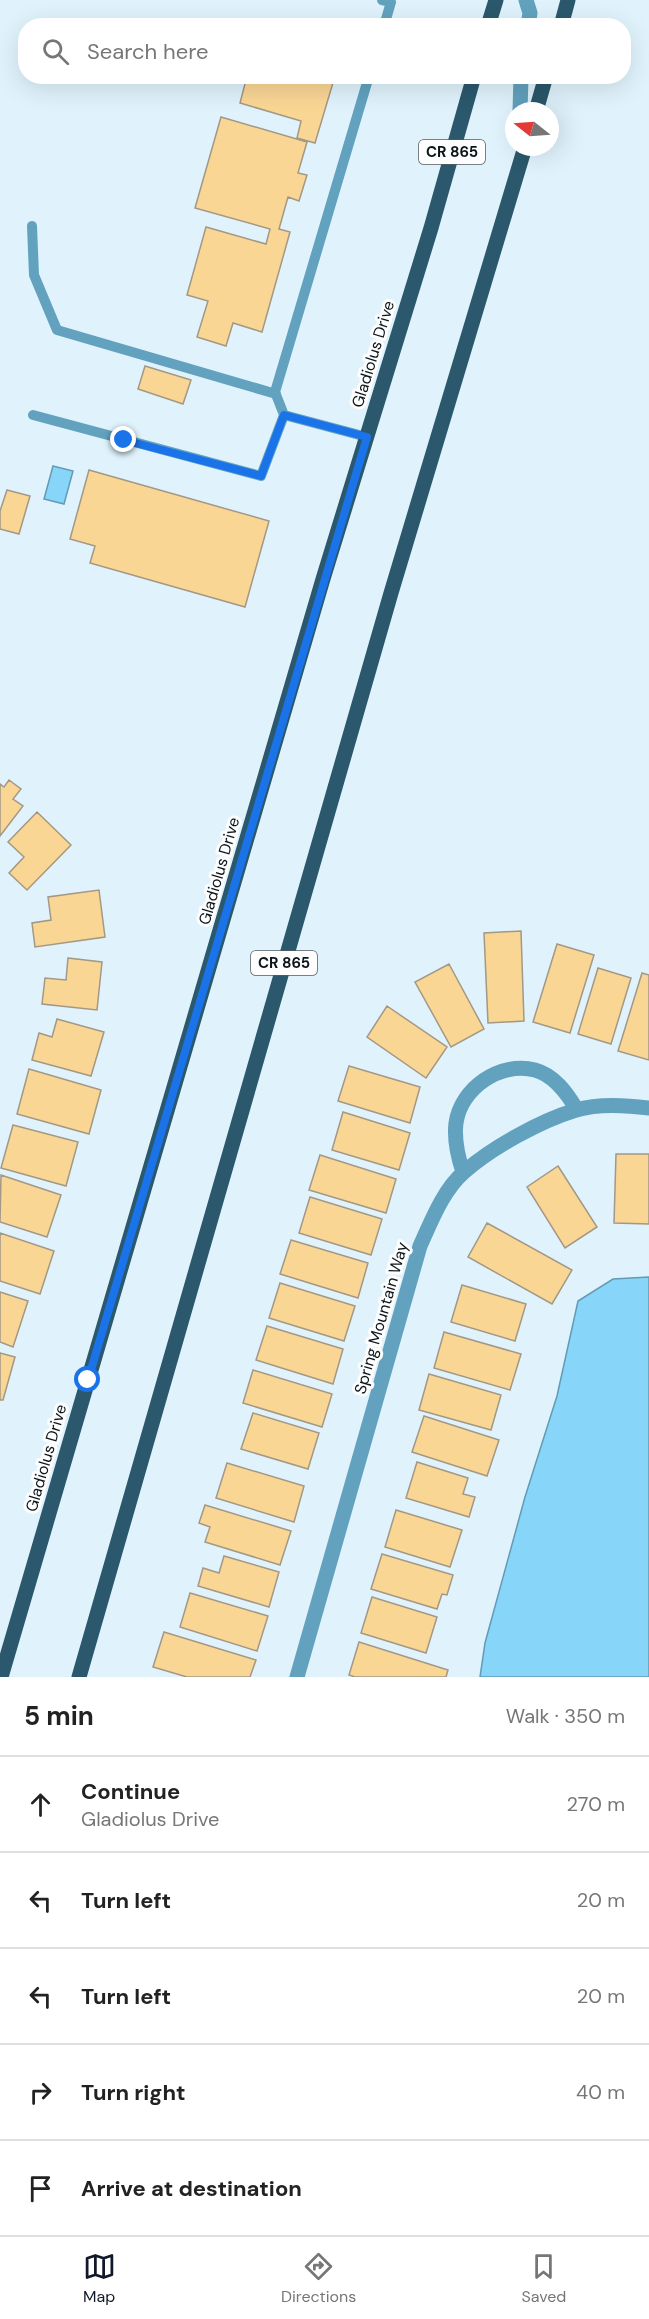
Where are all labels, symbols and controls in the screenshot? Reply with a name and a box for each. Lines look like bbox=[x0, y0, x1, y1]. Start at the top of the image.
search box bbox=[18, 18, 631, 84]
icon: search bbox=[39, 35, 72, 68]
text: Search here bbox=[87, 37, 208, 66]
north arrow bbox=[505, 102, 559, 156]
road number: CR 865 bbox=[419, 140, 485, 164]
street label: Gladiolus Drive bbox=[347, 298, 399, 410]
route end bbox=[110, 426, 136, 452]
street label: Gladiolus Drive bbox=[194, 815, 244, 927]
road number: CR 865 bbox=[251, 951, 317, 975]
street label: Spring Mountain Way bbox=[349, 1240, 413, 1396]
route start bbox=[74, 1366, 100, 1392]
street label: Gladiolus Drive bbox=[21, 1402, 71, 1514]
text: 5 min bbox=[24, 1699, 94, 1733]
text: Walk · 350 m bbox=[506, 1703, 625, 1729]
text: Continue bbox=[81, 1777, 180, 1806]
icon: ahead bbox=[24, 1788, 57, 1821]
text: 270 m bbox=[567, 1791, 625, 1817]
text: Gladiolus Drive bbox=[81, 1806, 219, 1832]
icon: left bbox=[24, 1884, 57, 1917]
text: Turn left bbox=[81, 1886, 171, 1915]
text: 20 m bbox=[577, 1887, 625, 1913]
icon: left bbox=[24, 1980, 57, 2013]
text: Turn left bbox=[81, 1982, 171, 2011]
text: 20 m bbox=[577, 1983, 625, 2009]
icon: right bbox=[24, 2076, 57, 2109]
text: Turn right bbox=[81, 2078, 186, 2107]
text: 40 m bbox=[576, 2079, 625, 2105]
icon: arrive bbox=[24, 2172, 57, 2205]
text: Arrive at destination bbox=[81, 2174, 302, 2203]
tab: Map bbox=[83, 2250, 116, 2307]
tab: Directions bbox=[281, 2250, 356, 2307]
tab: Saved bbox=[522, 2250, 566, 2307]

